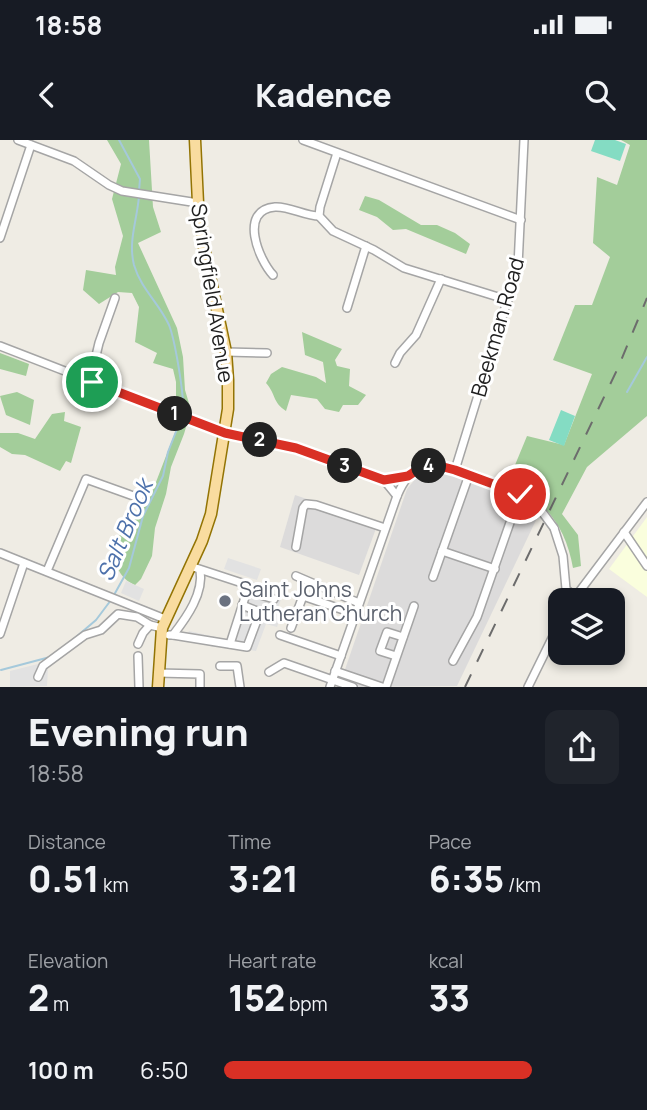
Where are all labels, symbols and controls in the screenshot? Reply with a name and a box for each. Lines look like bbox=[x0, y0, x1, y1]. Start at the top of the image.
text: 18:58 bbox=[35, 7, 102, 43]
text: Kadence bbox=[255, 73, 392, 117]
icon: back bbox=[28, 76, 66, 114]
icon: search bbox=[581, 76, 619, 114]
street label: Springfield Avenue bbox=[185, 201, 241, 385]
street label: Beekman Road bbox=[464, 254, 530, 400]
pin bbox=[62, 352, 122, 412]
icon: arrive bbox=[73, 363, 111, 401]
pin: 1 bbox=[158, 396, 192, 432]
text: 1 bbox=[170, 400, 179, 426]
pin: 2 bbox=[243, 422, 278, 458]
text: 2 bbox=[254, 426, 265, 452]
pin: 3 bbox=[328, 448, 362, 484]
pin: 4 bbox=[412, 448, 446, 484]
text: 3 bbox=[339, 452, 350, 478]
text: 4 bbox=[423, 452, 434, 478]
pin bbox=[490, 464, 550, 524]
water label: Salt Brook bbox=[88, 471, 161, 585]
icon: check bbox=[501, 475, 539, 513]
place label: Saint Johns Lutheran Church bbox=[239, 575, 402, 627]
map controls bbox=[548, 588, 625, 665]
button: layers bbox=[548, 588, 625, 665]
marker: Saint Johns Lutheran Church bbox=[217, 593, 233, 609]
text: Evening run bbox=[28, 705, 249, 757]
button: share bbox=[545, 710, 619, 784]
text: 18:58 bbox=[28, 757, 84, 789]
text: Distance bbox=[28, 829, 106, 855]
text: Time bbox=[228, 829, 271, 855]
text: Pace bbox=[429, 829, 472, 855]
text: 0.51 bbox=[28, 855, 99, 903]
text: 3:21 bbox=[228, 855, 299, 903]
text: 6:35 bbox=[429, 855, 504, 903]
text: km bbox=[99, 872, 129, 898]
text: /km bbox=[504, 872, 541, 898]
text: Elevation bbox=[28, 948, 108, 974]
text: Heart rate bbox=[228, 948, 316, 974]
text: kcal bbox=[429, 948, 463, 974]
text: 2 bbox=[28, 974, 49, 1022]
text: 152 bbox=[228, 974, 285, 1022]
text: 33 bbox=[429, 974, 470, 1022]
text: m bbox=[49, 991, 69, 1017]
text: bpm bbox=[285, 991, 328, 1017]
text: 100 m bbox=[28, 1054, 94, 1086]
text: 6:50 bbox=[140, 1054, 188, 1086]

